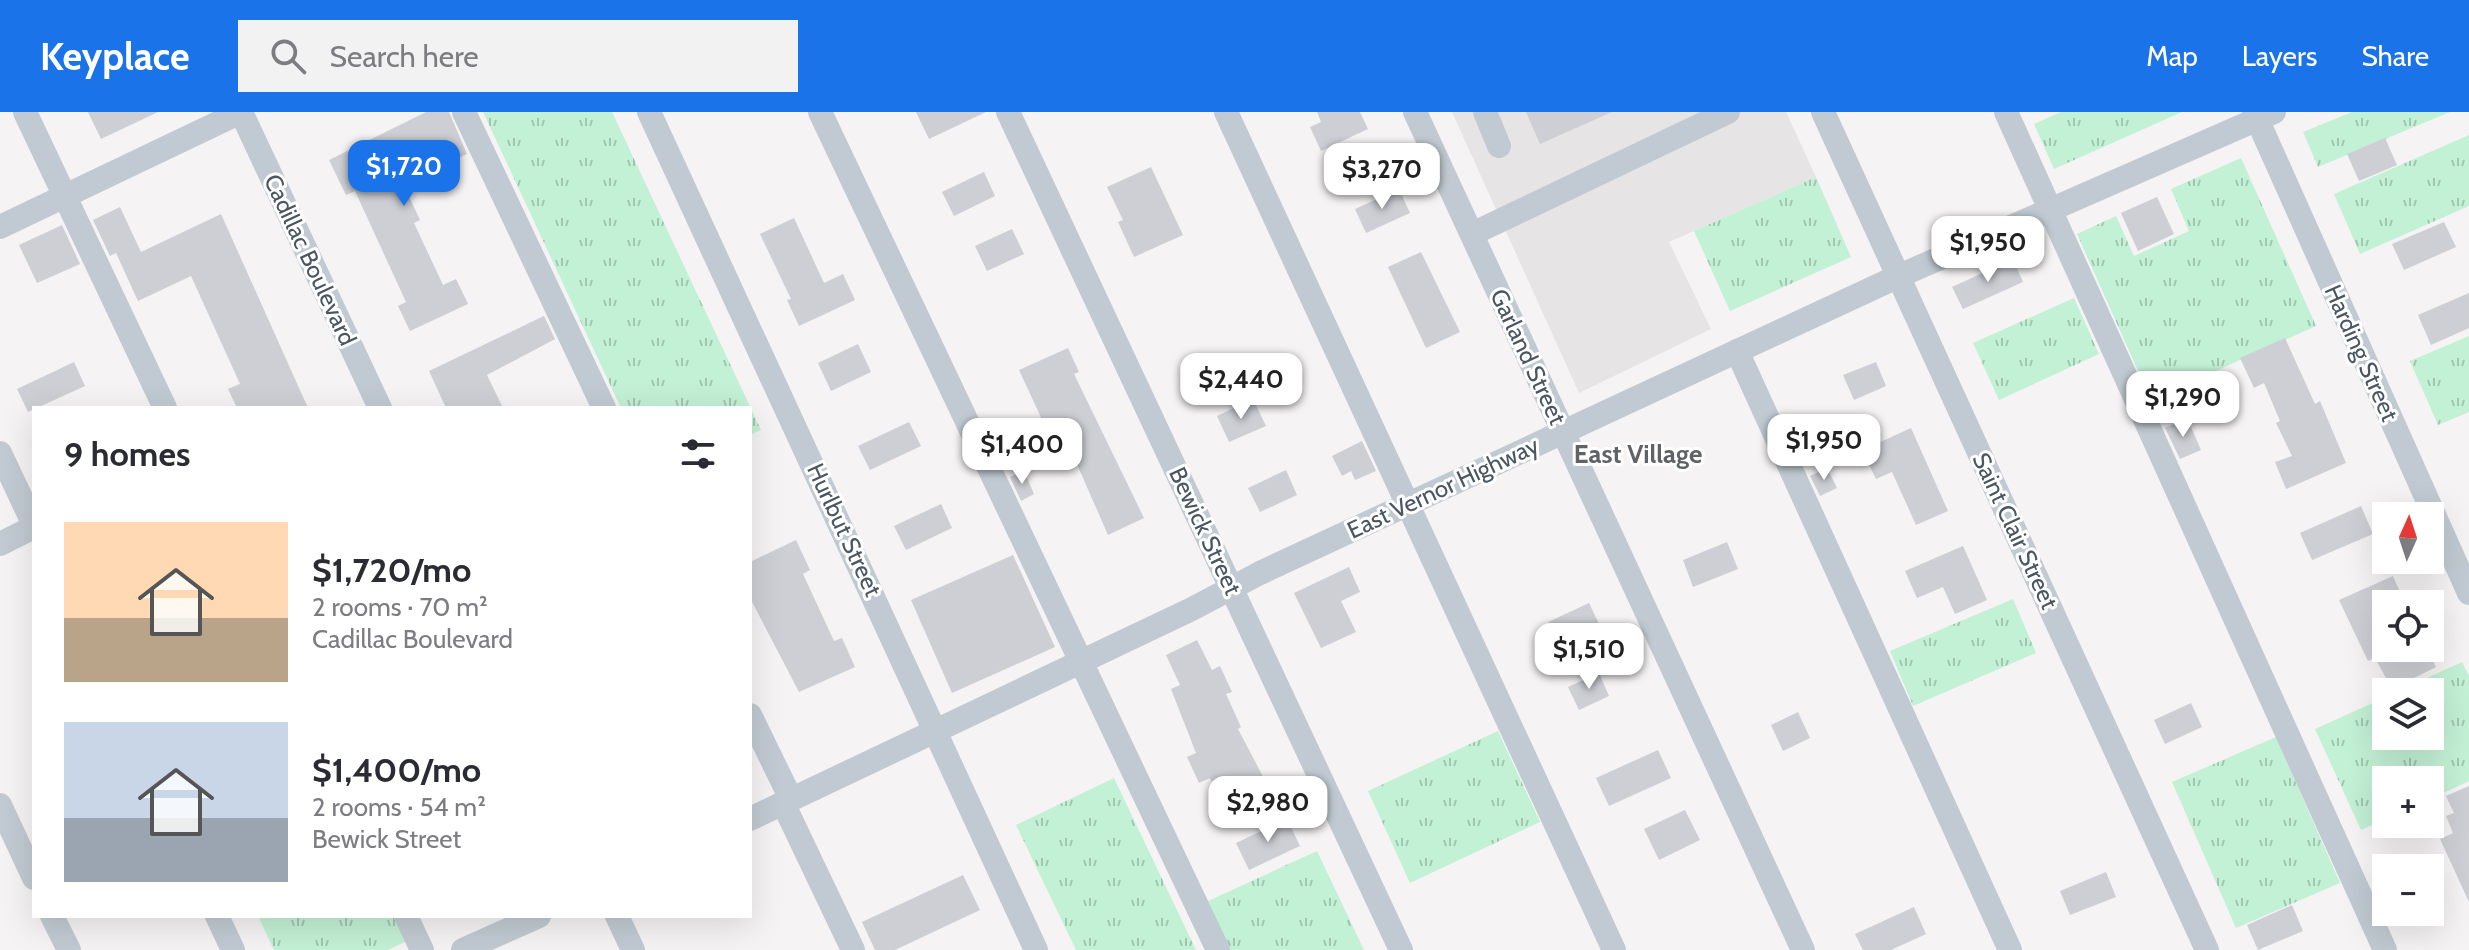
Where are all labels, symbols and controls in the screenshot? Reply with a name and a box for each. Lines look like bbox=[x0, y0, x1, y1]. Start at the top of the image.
search box bbox=[238, 20, 798, 92]
text: Keyplace bbox=[40, 33, 190, 80]
icon: search bbox=[266, 34, 310, 78]
text: Search here bbox=[330, 38, 479, 75]
text: Map bbox=[2146, 39, 2198, 73]
text: Layers bbox=[2242, 39, 2317, 73]
text: Share bbox=[2361, 39, 2429, 73]
pin: $1,720 bbox=[339, 140, 469, 208]
pin: $3,270 bbox=[1317, 143, 1447, 211]
text: $1,720 bbox=[366, 150, 442, 182]
text: $3,270 bbox=[1342, 153, 1422, 185]
street label: Cadillac Boulevard bbox=[258, 170, 363, 350]
pin: $1,950 bbox=[1923, 216, 2053, 284]
text: $1,950 bbox=[1949, 226, 2027, 258]
street label: Harding Street bbox=[2318, 280, 2404, 426]
street label: Garland Street bbox=[1484, 284, 1572, 429]
pin: $2,440 bbox=[1176, 353, 1306, 421]
text: $2,440 bbox=[1198, 363, 1284, 395]
pin: $1,290 bbox=[2118, 371, 2248, 439]
text: $1,290 bbox=[2144, 381, 2222, 413]
pin: $1,950 bbox=[1759, 414, 1889, 482]
pin: $1,400 bbox=[957, 418, 1087, 486]
text: $1,950 bbox=[1785, 424, 1863, 456]
text: $1,400 bbox=[980, 428, 1064, 460]
street label: East Vernor Highway bbox=[1342, 430, 1543, 545]
icon: filters bbox=[676, 432, 720, 476]
text: 9 homes bbox=[64, 433, 190, 475]
district label: East Village bbox=[1574, 438, 1702, 470]
street label: Saint Clair Street bbox=[1967, 448, 2064, 614]
street label: Hurlbut Street bbox=[801, 459, 888, 601]
street label: Bewick Street bbox=[1163, 462, 1248, 599]
north arrow bbox=[2372, 502, 2444, 574]
map controls bbox=[2372, 502, 2444, 926]
text: $1,720/mo bbox=[312, 549, 471, 591]
icon: home bbox=[128, 554, 224, 650]
button: locate bbox=[2372, 590, 2444, 662]
text: 2 rooms · 70 m² bbox=[312, 591, 488, 623]
text: Cadillac Boulevard bbox=[312, 623, 513, 655]
pin: $1,510 bbox=[1524, 623, 1654, 691]
text: $1,510 bbox=[1553, 633, 1625, 665]
button: layers bbox=[2372, 678, 2444, 750]
text: $1,400/mo bbox=[312, 749, 481, 791]
icon: home bbox=[128, 754, 224, 850]
button: + bbox=[2372, 766, 2444, 838]
pin: $2,980 bbox=[1203, 776, 1333, 844]
text: $2,980 bbox=[1226, 786, 1310, 818]
text: 2 rooms · 54 m² bbox=[312, 791, 486, 823]
text: Bewick Street bbox=[312, 823, 461, 855]
button: − bbox=[2372, 854, 2444, 926]

